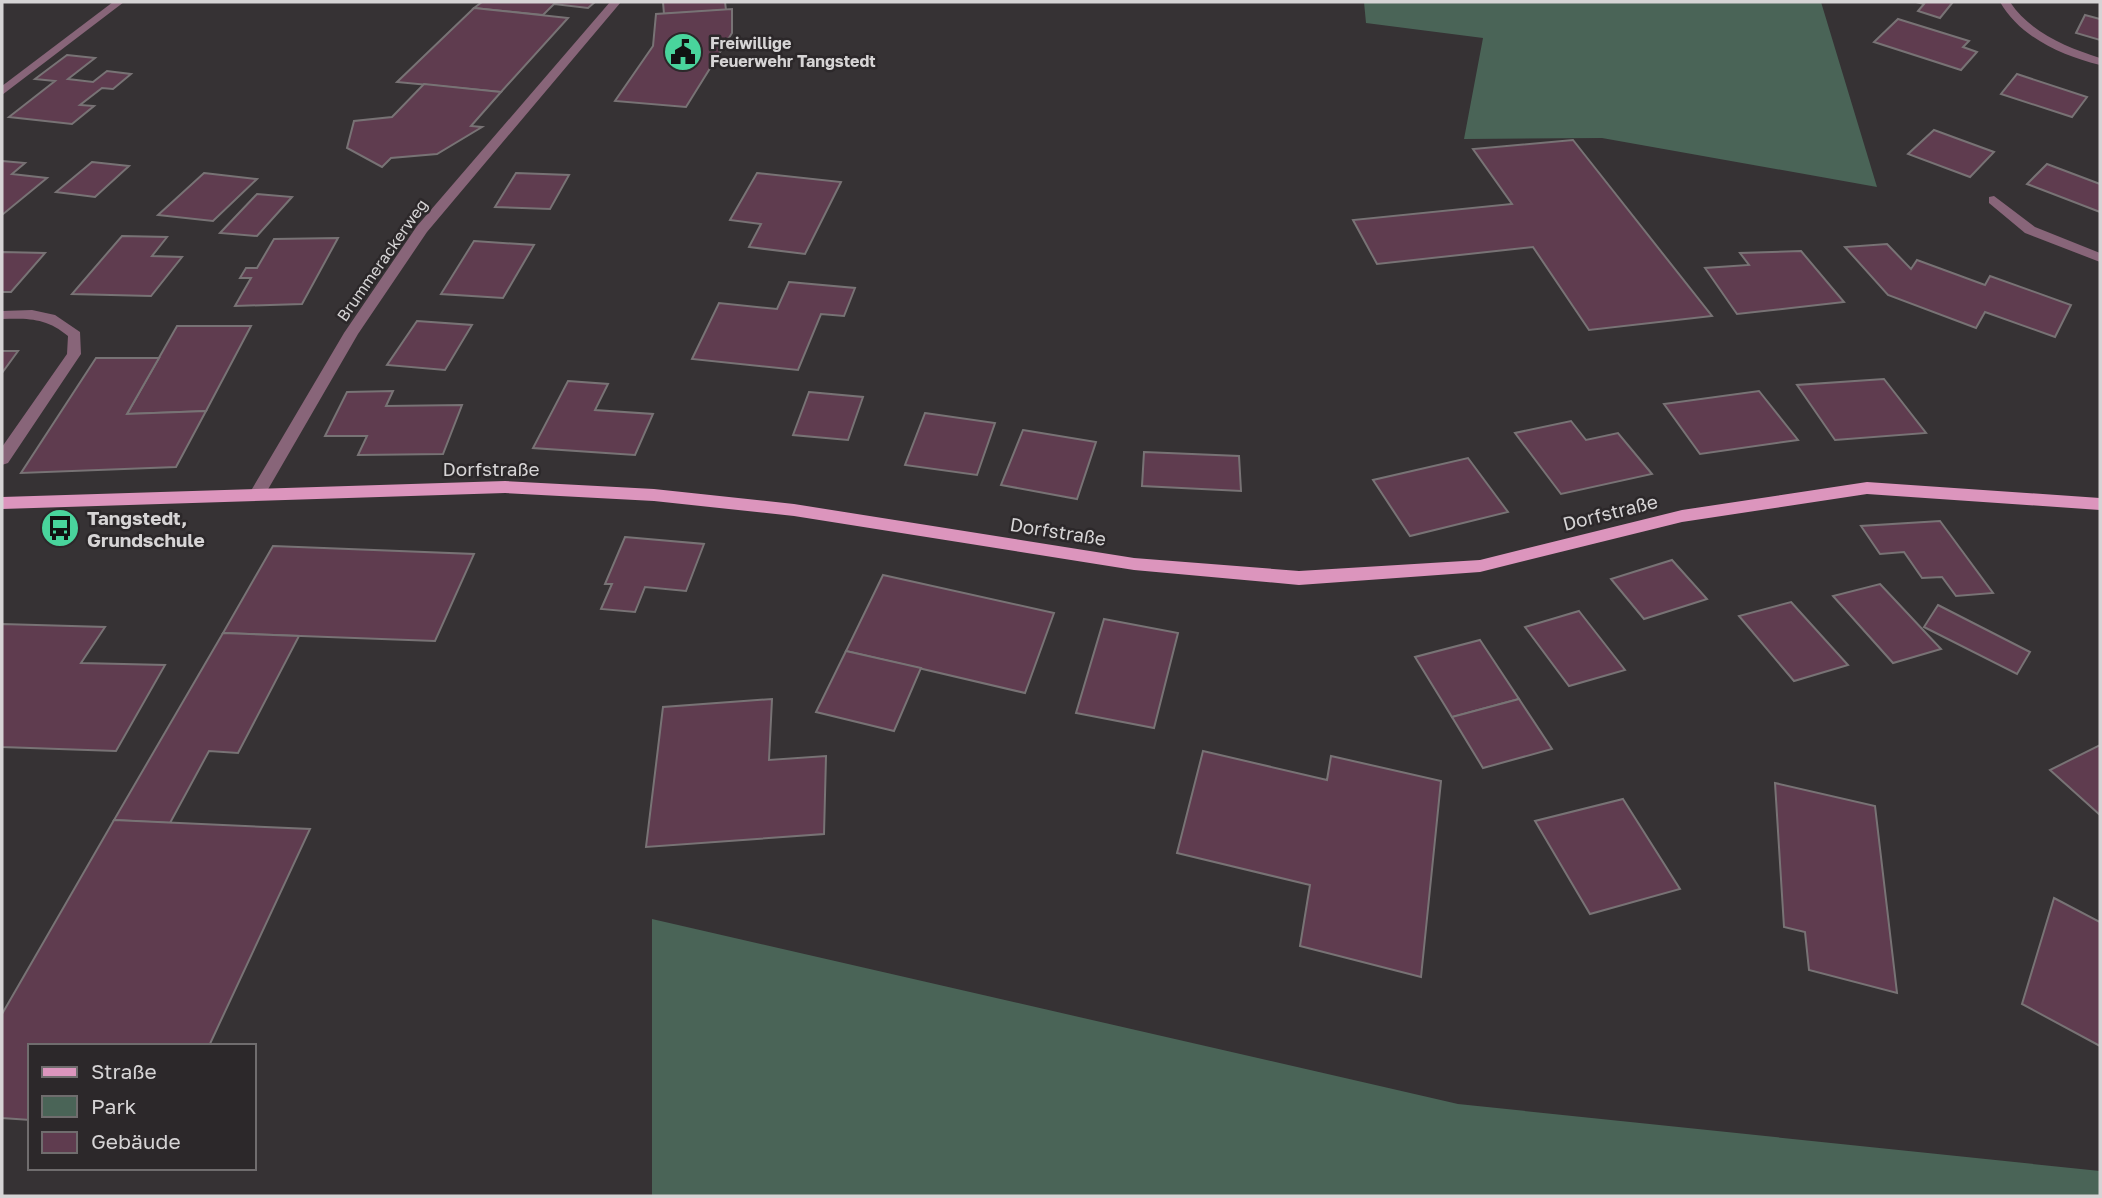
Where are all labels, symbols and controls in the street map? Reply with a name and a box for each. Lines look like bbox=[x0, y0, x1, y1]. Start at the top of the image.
public building icon: Freiwillige Feuerwehr Tangstedt bbox=[662, 31, 704, 73]
place label: Freiwillige Feuerwehr Tangstedt bbox=[710, 33, 876, 71]
street label: Brummerackerweg bbox=[332, 195, 432, 325]
street label: Dorfstraße bbox=[442, 457, 540, 480]
street label: Dorfstraße bbox=[1560, 489, 1660, 535]
place label: Tangstedt, Grundschule bbox=[87, 506, 205, 551]
bus stop icon: Tangstedt, Grundschule bbox=[39, 507, 81, 549]
street label: Dorfstraße bbox=[1008, 512, 1108, 550]
legend bbox=[28, 1044, 256, 1170]
text: Straße bbox=[91, 1058, 157, 1084]
text: Park bbox=[91, 1093, 137, 1119]
text: Gebäude bbox=[91, 1128, 181, 1154]

